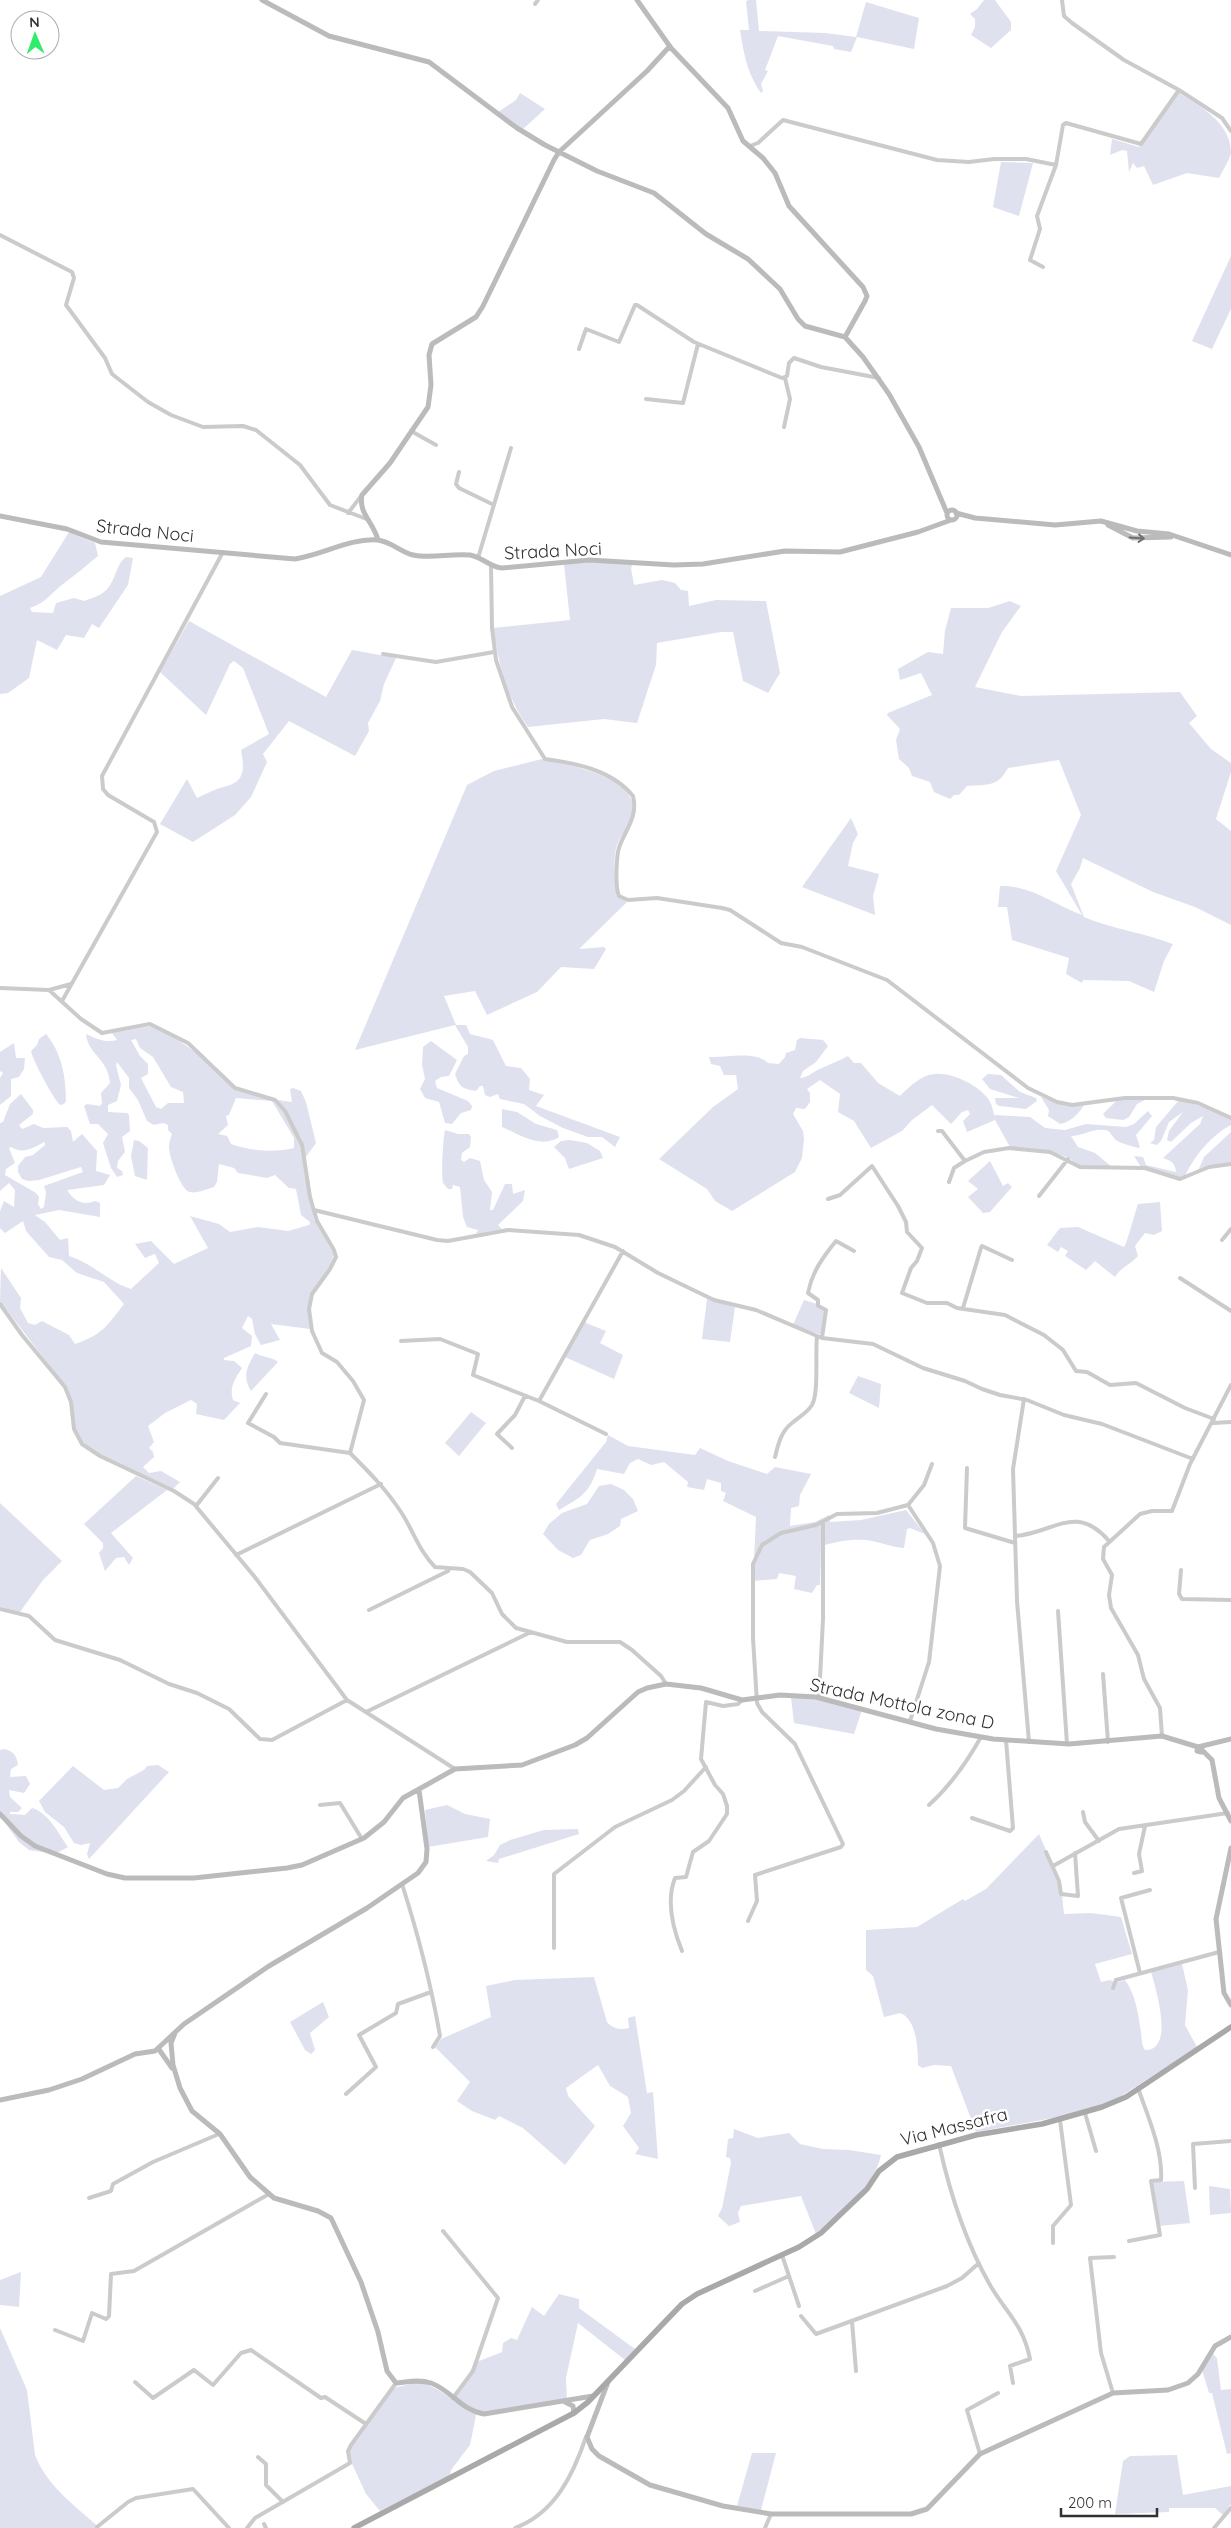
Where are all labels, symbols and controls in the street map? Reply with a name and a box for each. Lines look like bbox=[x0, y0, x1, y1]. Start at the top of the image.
north arrow bbox=[10, 10, 60, 60]
text: N bbox=[29, 13, 40, 31]
street label: Strada Noci bbox=[95, 514, 195, 547]
one-way arrow bbox=[1129, 533, 1145, 543]
street label: Strada Noci bbox=[504, 536, 602, 565]
street label: Strada Mottola zona D bbox=[808, 1673, 996, 1734]
street label: Via Massafra bbox=[898, 2102, 1010, 2151]
scale bar bbox=[1061, 2486, 1157, 2518]
text: 200 m bbox=[1068, 2493, 1112, 2512]

